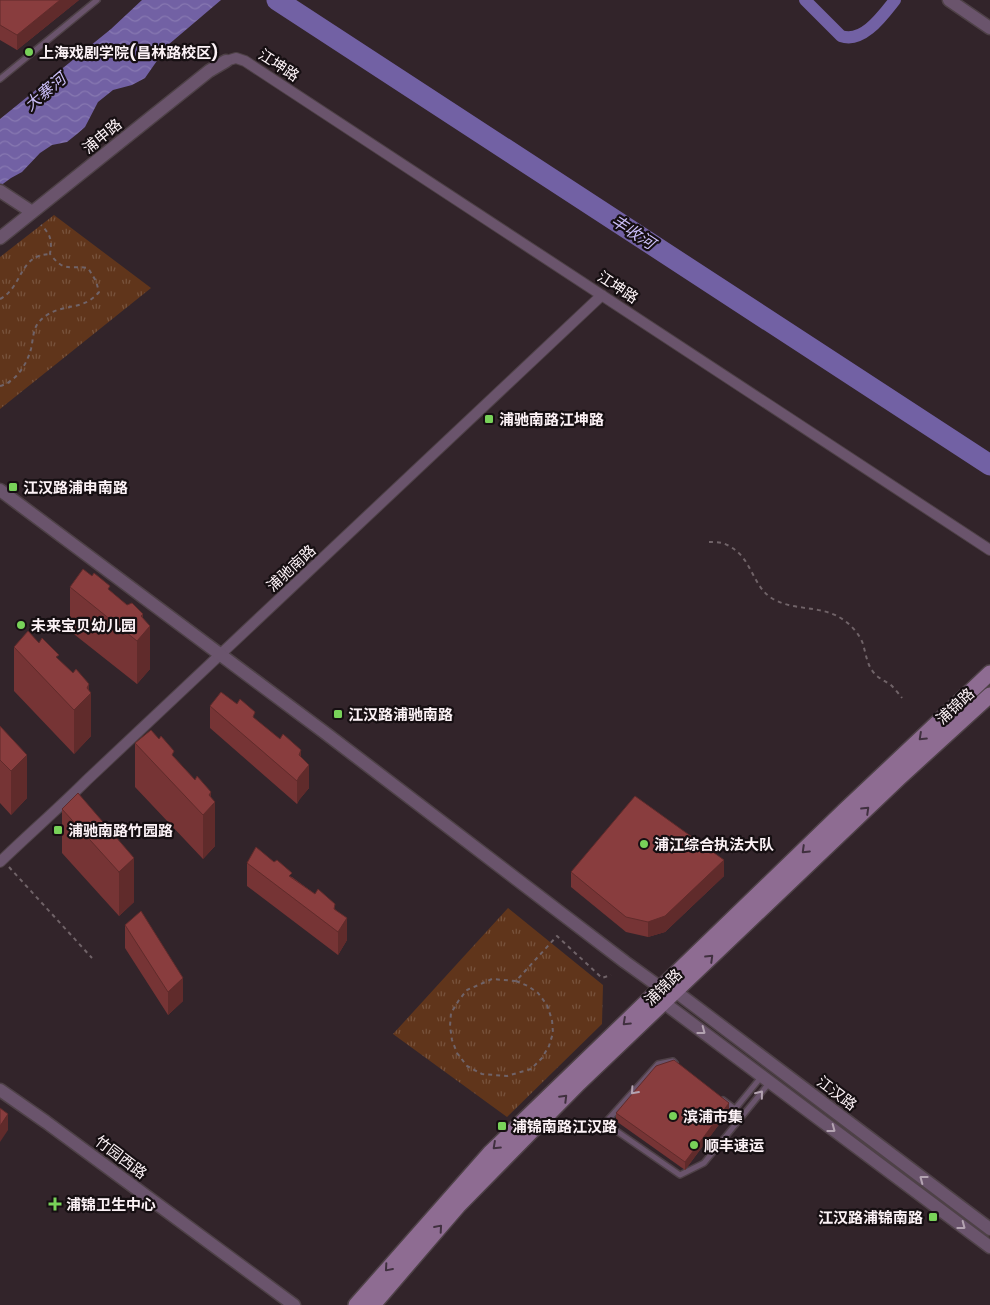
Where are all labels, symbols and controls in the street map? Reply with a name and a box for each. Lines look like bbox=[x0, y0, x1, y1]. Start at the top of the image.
place label: 上海戏剧学院(昌林路校区) bbox=[39, 42, 218, 63]
street label: 江坤路 bbox=[254, 44, 304, 86]
marker: 上海戏剧学院(昌林路校区) bbox=[23, 46, 35, 58]
water label: 大寨河 bbox=[19, 66, 73, 116]
street label: 浦申路 bbox=[78, 114, 126, 158]
water label: 丰收河 bbox=[607, 209, 662, 256]
street label: 江坤路 bbox=[593, 266, 643, 308]
place label: 浦驰南路江坤路 bbox=[499, 409, 604, 430]
marker: 浦驰南路江坤路 bbox=[483, 413, 495, 425]
place label: 江汉路浦申南路 bbox=[23, 477, 128, 498]
marker: 江汉路浦申南路 bbox=[7, 481, 19, 493]
street label: 浦驰南路 bbox=[262, 540, 320, 596]
place label: 未来宝贝幼儿园 bbox=[31, 615, 136, 636]
marker: 未来宝贝幼儿园 bbox=[15, 619, 27, 631]
street label: 浦锦路 bbox=[931, 683, 979, 729]
place label: 江汉路浦驰南路 bbox=[348, 704, 453, 725]
marker: 江汉路浦驰南路 bbox=[332, 708, 344, 720]
one-way arrow bbox=[919, 731, 928, 740]
one-way arrow bbox=[860, 807, 869, 816]
place label: 浦驰南路竹园路 bbox=[68, 820, 173, 841]
marker: 浦驰南路竹园路 bbox=[52, 824, 64, 836]
place label: 浦江综合执法大队 bbox=[654, 834, 774, 855]
marker: 浦江综合执法大队 bbox=[638, 838, 650, 850]
one-way arrow bbox=[801, 844, 810, 853]
one-way arrow bbox=[704, 955, 713, 964]
street label: 浦锦路 bbox=[640, 964, 686, 1010]
one-way arrow bbox=[623, 1016, 632, 1025]
one-way arrow bbox=[696, 1026, 705, 1034]
street label: 江汉路 bbox=[813, 1071, 861, 1115]
one-way arrow bbox=[631, 1085, 640, 1094]
one-way arrow bbox=[755, 1091, 764, 1100]
one-way arrow bbox=[558, 1095, 567, 1104]
place label: 滨浦市集 bbox=[683, 1106, 743, 1127]
marker: 滨浦市集 bbox=[667, 1110, 679, 1122]
place label: 浦锦南路江汉路 bbox=[512, 1116, 617, 1137]
marker: 浦锦南路江汉路 bbox=[496, 1120, 508, 1132]
one-way arrow bbox=[826, 1123, 836, 1132]
street label: 竹园西路 bbox=[91, 1131, 151, 1183]
place label: 顺丰速运 bbox=[704, 1135, 764, 1156]
marker: 顺丰速运 bbox=[688, 1139, 700, 1151]
one-way arrow bbox=[493, 1141, 502, 1150]
one-way arrow bbox=[919, 1176, 929, 1185]
place label: 浦锦卫生中心 bbox=[66, 1194, 156, 1215]
marker: 浦锦卫生中心 bbox=[48, 1197, 62, 1211]
place label: 江汉路浦锦南路 bbox=[818, 1207, 923, 1228]
marker: 江汉路浦锦南路 bbox=[927, 1211, 939, 1223]
one-way arrow bbox=[956, 1221, 965, 1229]
one-way arrow bbox=[433, 1224, 442, 1233]
one-way arrow bbox=[385, 1262, 394, 1271]

